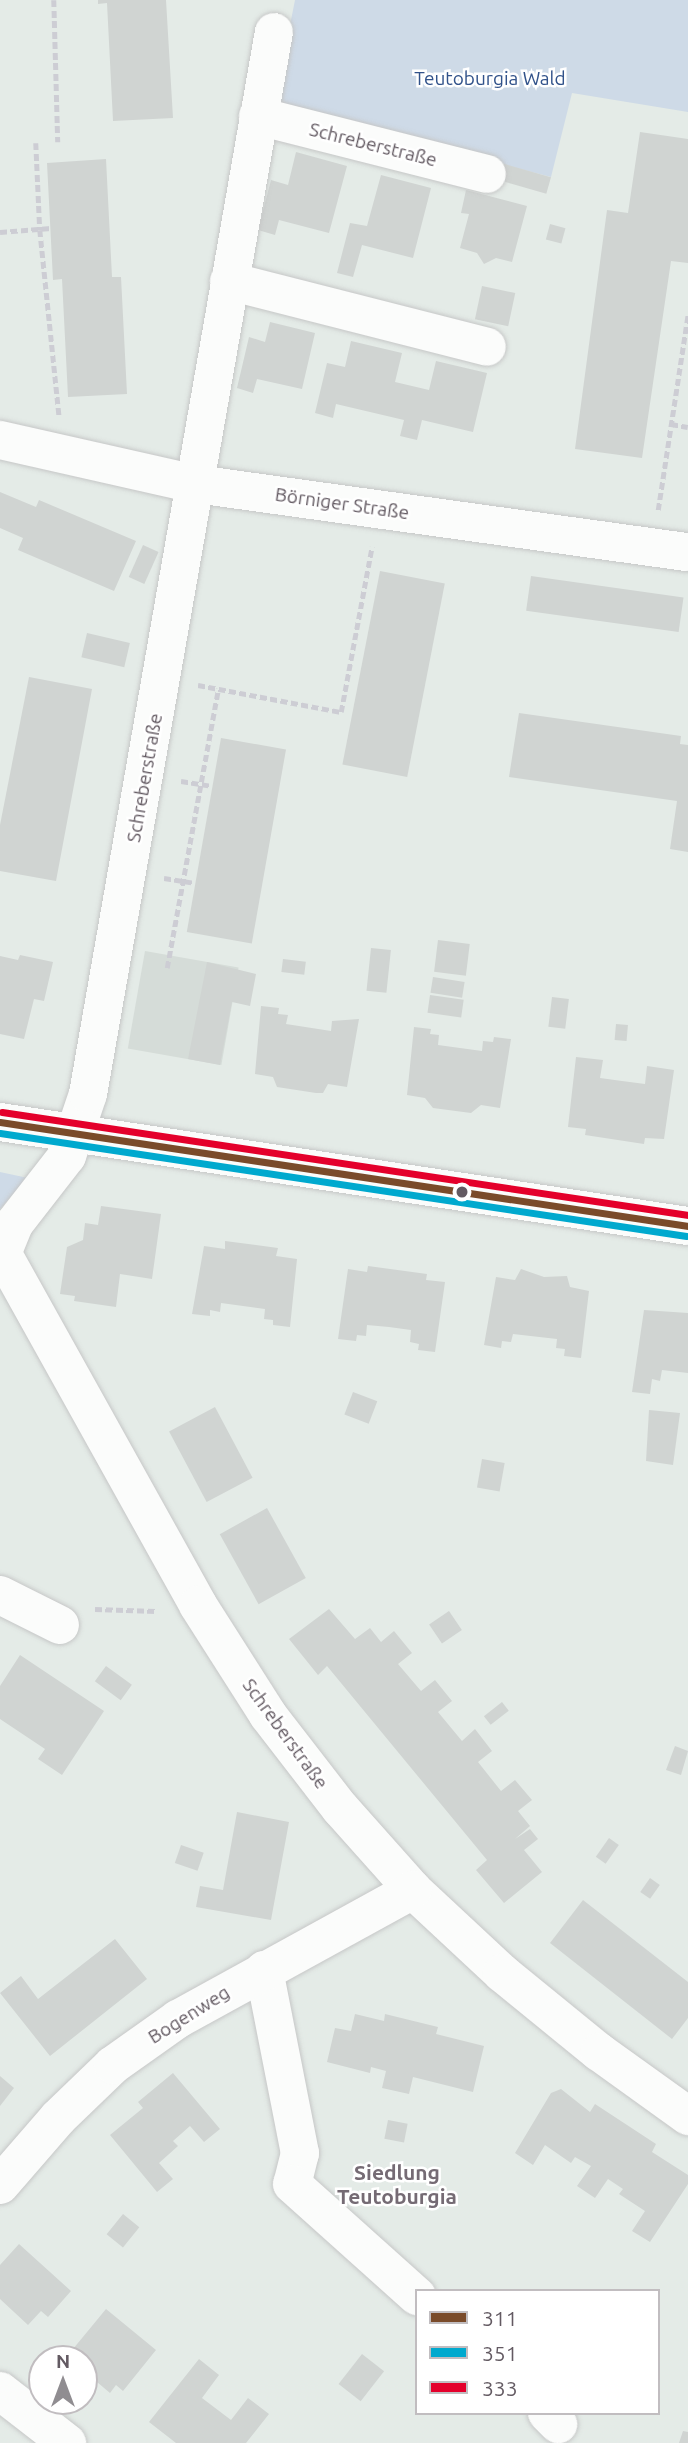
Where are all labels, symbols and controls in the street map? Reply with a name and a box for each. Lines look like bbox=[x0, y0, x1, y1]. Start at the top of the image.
park label: Teutoburgia Wald bbox=[414, 68, 566, 90]
street label: Schreberstraße bbox=[307, 118, 439, 172]
street label: Börniger Straße bbox=[274, 483, 410, 525]
street label: Schreberstraße bbox=[122, 712, 168, 844]
unlabelled marker bbox=[455, 1185, 469, 1199]
street label: Schreberstraße bbox=[237, 1674, 333, 1794]
street label: Bogenweg bbox=[144, 1981, 234, 2049]
district label: Siedlung Teutoburgia bbox=[337, 2159, 457, 2209]
legend bbox=[415, 2289, 660, 2415]
text: 311 bbox=[482, 2306, 518, 2330]
text: 351 bbox=[482, 2341, 518, 2365]
north arrow bbox=[28, 2345, 98, 2415]
text: N bbox=[56, 2350, 70, 2372]
text: 333 bbox=[482, 2376, 518, 2400]

